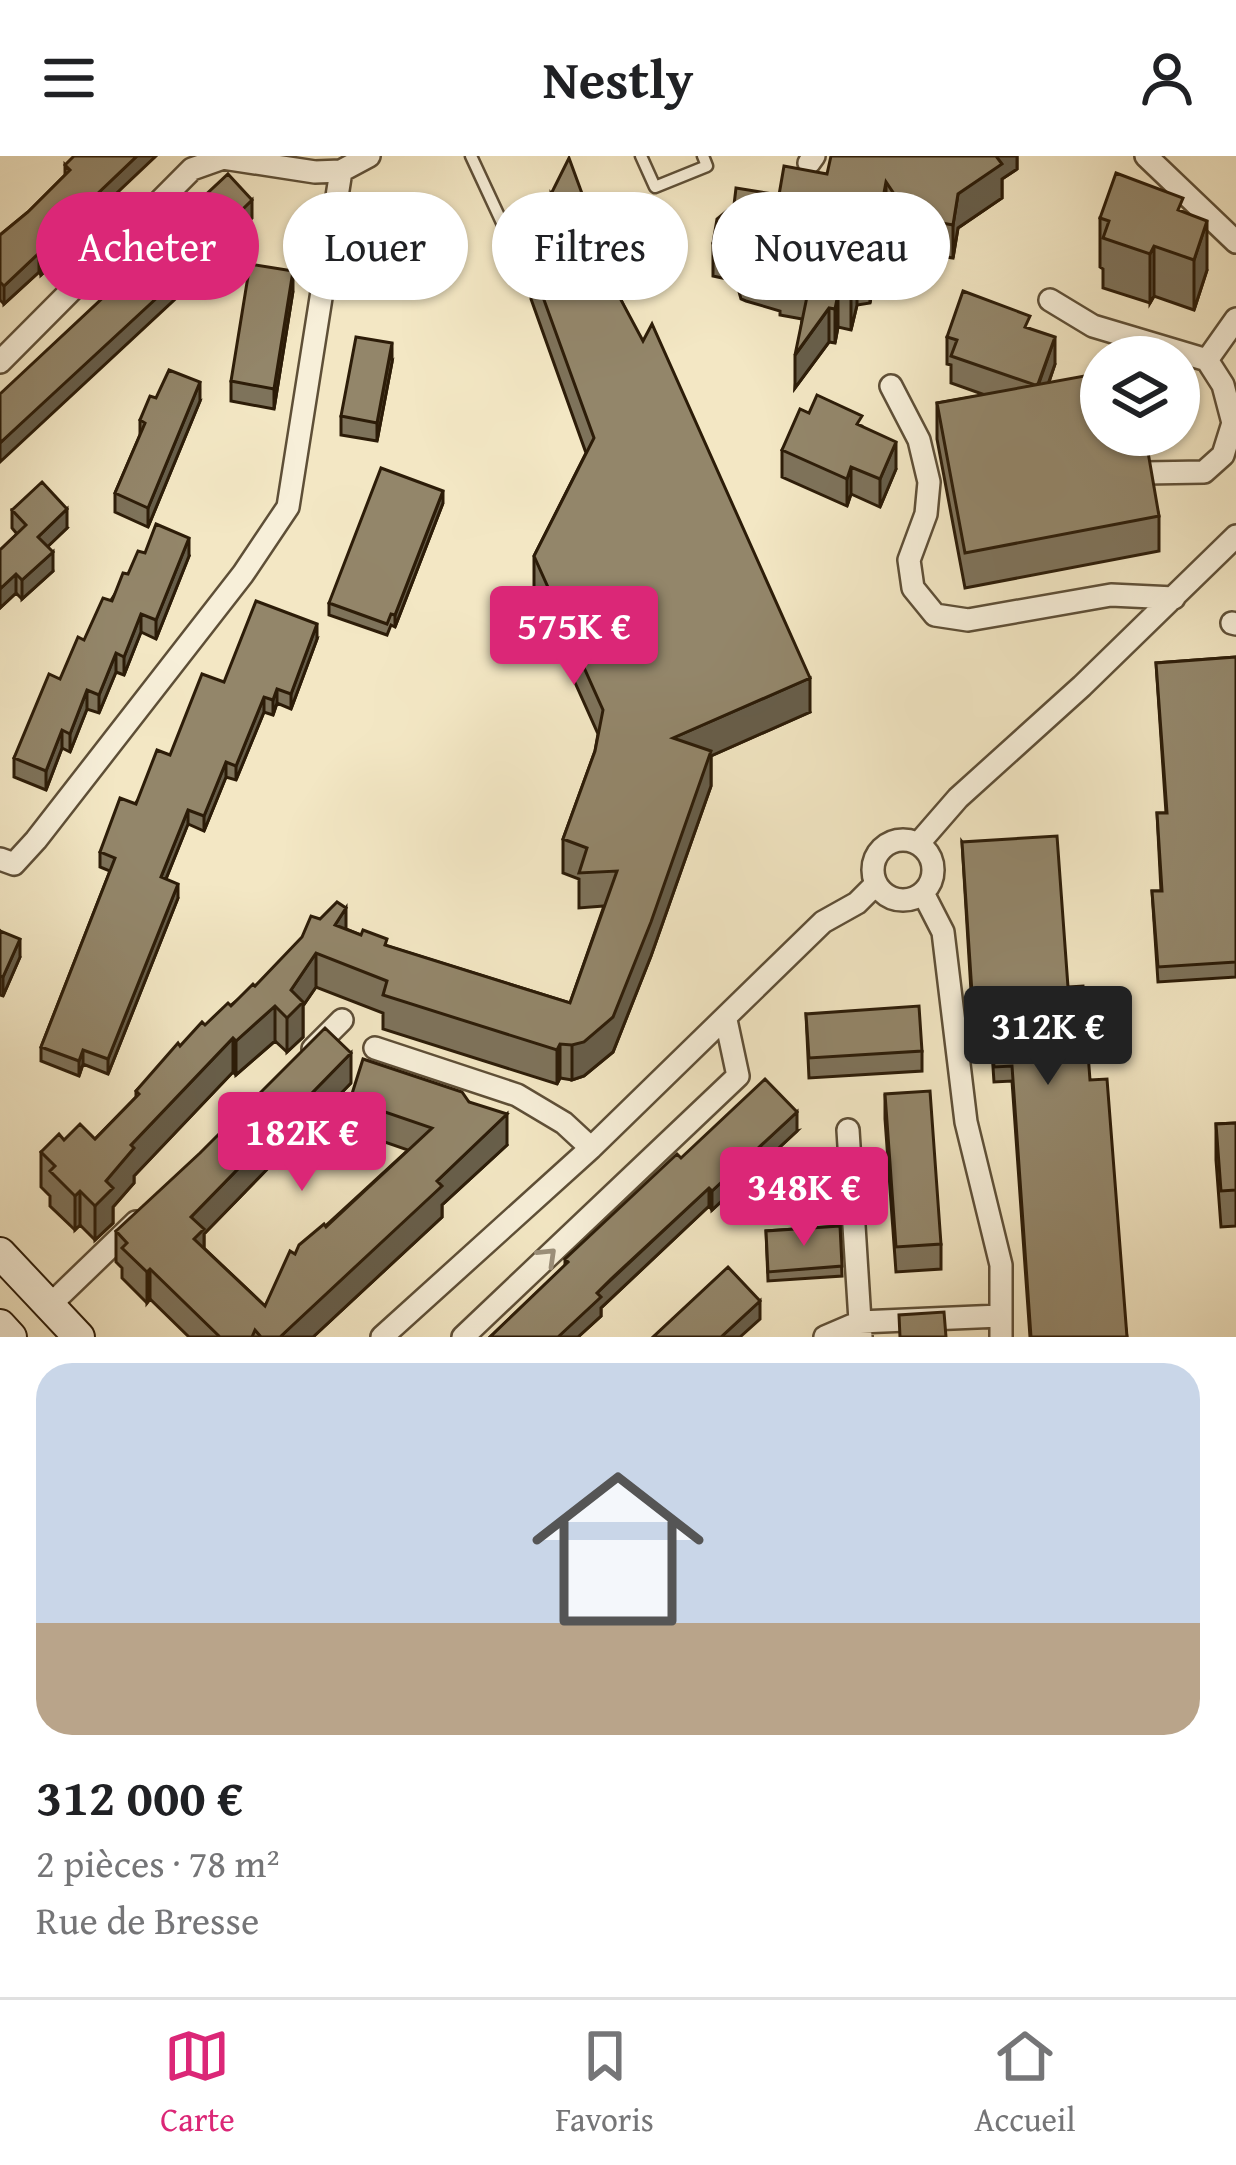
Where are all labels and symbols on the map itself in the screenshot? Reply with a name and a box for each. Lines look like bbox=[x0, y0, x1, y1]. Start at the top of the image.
pin: 575K € bbox=[476, 586, 672, 688]
pin: 312K € bbox=[950, 986, 1146, 1088]
pin: 182K € bbox=[204, 1092, 400, 1194]
pin: 348K € bbox=[706, 1147, 902, 1249]
one-way arrow bbox=[534, 1249, 555, 1271]

